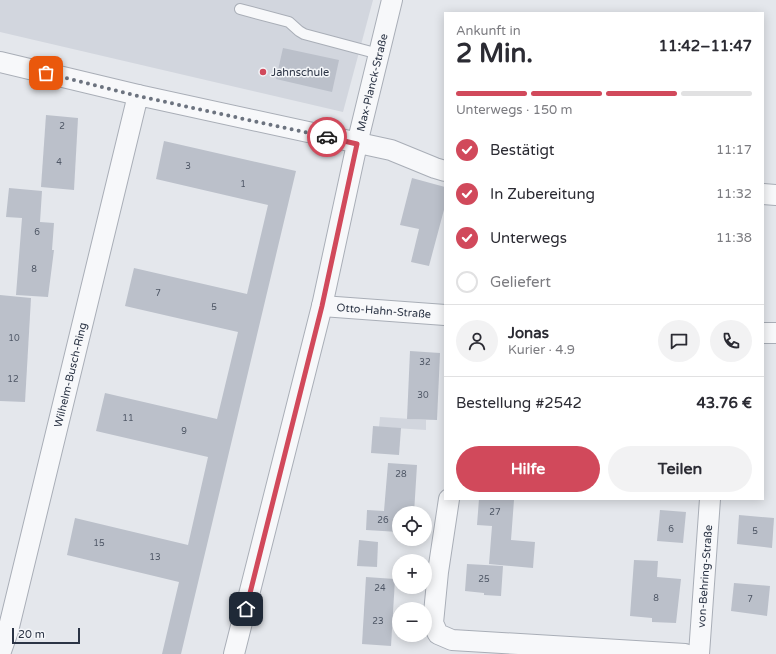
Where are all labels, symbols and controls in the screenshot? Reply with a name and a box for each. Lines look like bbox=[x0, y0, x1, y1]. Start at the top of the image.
text: Ankunft in bbox=[456, 23, 521, 39]
street label: Max-Planck-Straße bbox=[354, 32, 390, 133]
text: 11:42–11:47 bbox=[659, 37, 752, 55]
text: 2 Min. bbox=[456, 38, 533, 69]
pin bbox=[29, 56, 63, 90]
icon: bag bbox=[35, 62, 57, 84]
place label: Jahnschule bbox=[271, 66, 329, 79]
marker: Jahnschule bbox=[258, 67, 268, 77]
text: Unterwegs · 150 m bbox=[456, 102, 573, 118]
courier bbox=[307, 117, 347, 157]
house number: 2 bbox=[59, 121, 65, 132]
icon: car bbox=[316, 126, 338, 148]
icon: check bbox=[456, 139, 478, 161]
text: Bestätigt bbox=[490, 141, 555, 159]
text: 11:17 bbox=[716, 142, 752, 158]
house number: 4 bbox=[56, 157, 62, 168]
house number: 3 bbox=[185, 161, 191, 172]
house number: 1 bbox=[240, 179, 246, 190]
icon: check bbox=[456, 183, 478, 205]
text: In Zubereitung bbox=[490, 185, 595, 203]
text: 11:32 bbox=[716, 186, 752, 202]
house number: 6 bbox=[34, 227, 40, 238]
icon: check bbox=[456, 227, 478, 249]
text: Unterwegs bbox=[490, 229, 567, 247]
text: 11:38 bbox=[716, 230, 752, 246]
house number: 8 bbox=[31, 264, 37, 275]
text: Geliefert bbox=[490, 273, 551, 291]
house number: 7 bbox=[155, 288, 161, 299]
street label: Otto-Hahn-Straße bbox=[336, 301, 432, 320]
house number: 5 bbox=[211, 302, 217, 313]
button: person bbox=[456, 320, 498, 362]
button: chat bbox=[658, 320, 700, 362]
button: phone bbox=[710, 320, 752, 362]
street label: Wilhelm-Busch-Ring bbox=[51, 321, 89, 429]
text: Jonas bbox=[508, 324, 549, 342]
house number: 10 bbox=[8, 333, 20, 344]
text: Kurier · 4.9 bbox=[508, 342, 575, 358]
house number: 32 bbox=[419, 357, 431, 368]
house number: 12 bbox=[7, 374, 19, 385]
house number: 30 bbox=[417, 390, 429, 401]
text: Bestellung #2542 bbox=[456, 394, 582, 412]
text: 43.76 € bbox=[696, 394, 752, 412]
house number: 11 bbox=[122, 413, 134, 424]
house number: 9 bbox=[181, 426, 187, 437]
button: Hilfe bbox=[456, 446, 600, 492]
button: Teilen bbox=[608, 446, 752, 492]
house number: 28 bbox=[395, 469, 407, 480]
map controls bbox=[392, 506, 432, 642]
button: locate bbox=[392, 506, 432, 546]
house number: 27 bbox=[489, 507, 501, 518]
house number: 26 bbox=[377, 515, 389, 526]
house number: 6 bbox=[668, 524, 674, 535]
street label: von-Behring-Straße bbox=[694, 524, 715, 628]
house number: 5 bbox=[752, 526, 758, 537]
house number: 15 bbox=[93, 538, 105, 549]
house number: 13 bbox=[149, 552, 161, 563]
button: + bbox=[392, 554, 432, 594]
house number: 25 bbox=[478, 574, 490, 585]
house number: 24 bbox=[374, 583, 386, 594]
pin bbox=[229, 592, 263, 626]
house number: 8 bbox=[653, 593, 659, 604]
house number: 7 bbox=[747, 594, 753, 605]
icon: home bbox=[235, 598, 257, 620]
button: − bbox=[392, 602, 432, 642]
house number: 23 bbox=[372, 616, 384, 627]
scale bar bbox=[12, 626, 80, 645]
text: 20 m bbox=[18, 628, 45, 641]

